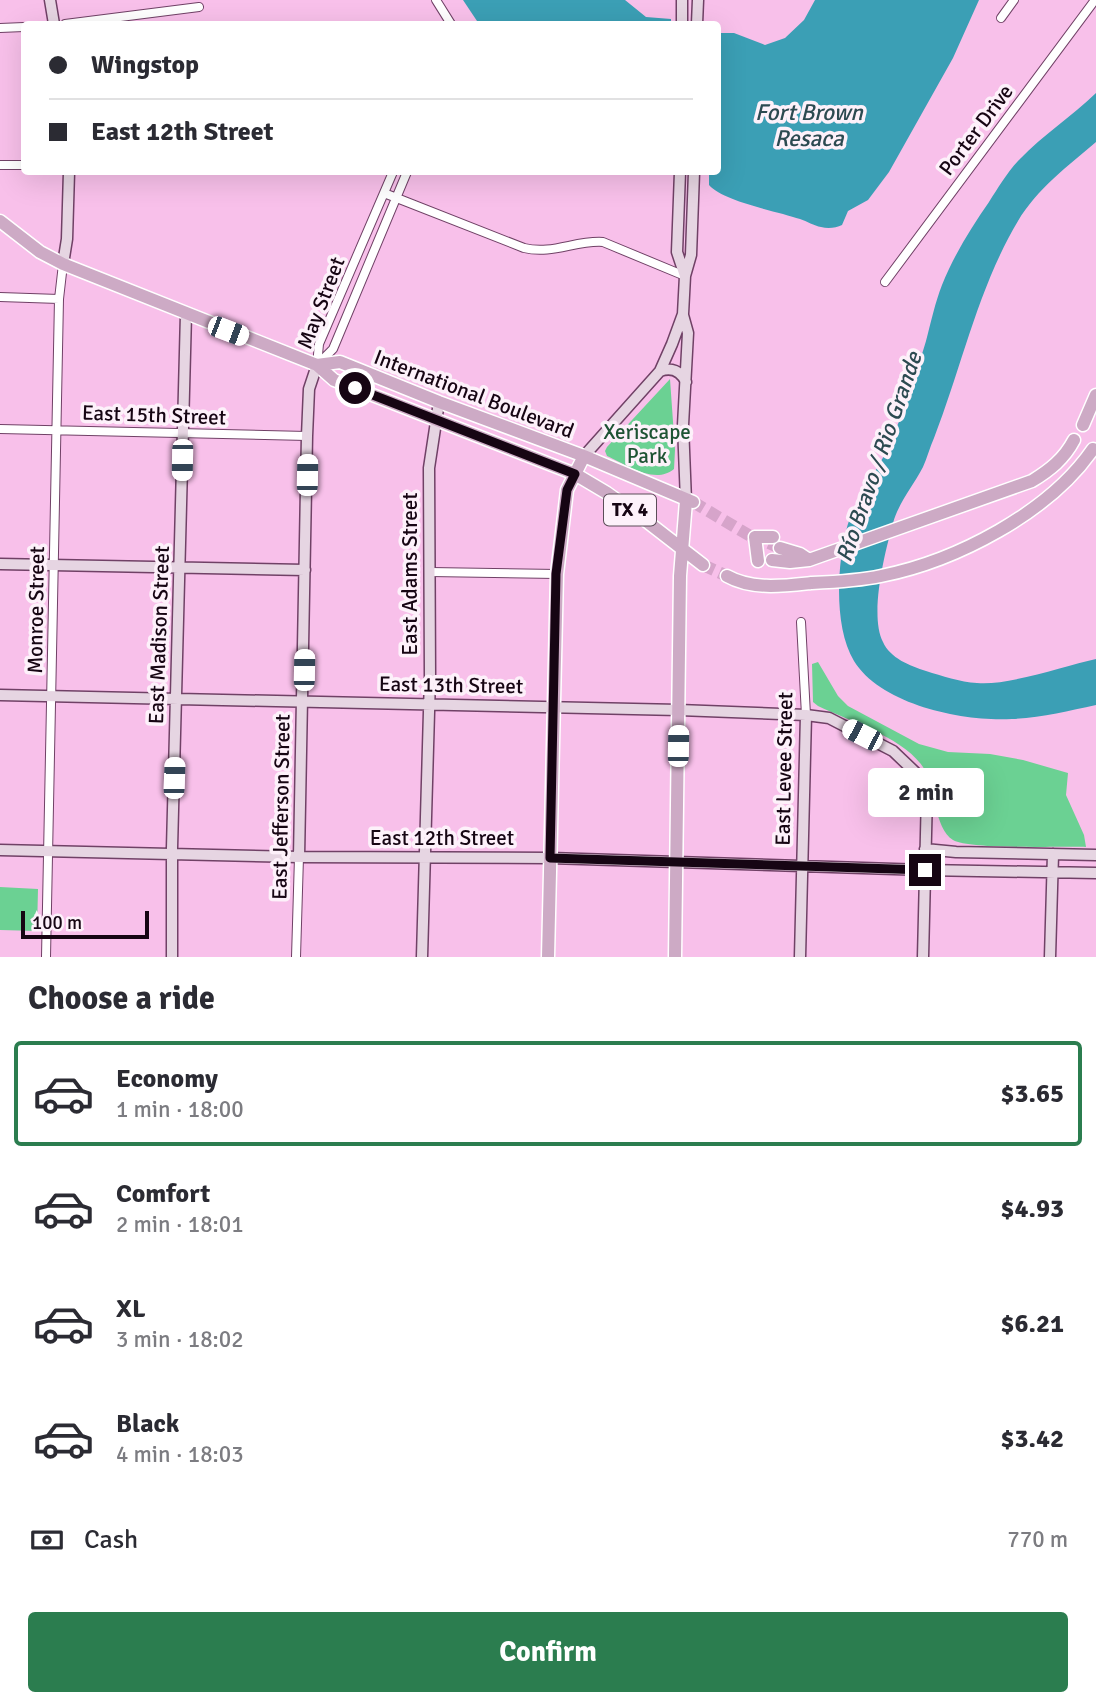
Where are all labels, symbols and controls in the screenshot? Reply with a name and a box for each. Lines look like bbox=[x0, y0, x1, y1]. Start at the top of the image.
text: Wingstop bbox=[91, 49, 199, 81]
street label: Porter Drive bbox=[933, 79, 1019, 181]
water label: Fort Brown Resaca bbox=[755, 98, 864, 153]
text: East 12th Street bbox=[91, 116, 273, 148]
street label: May Street bbox=[292, 253, 350, 353]
car bbox=[205, 314, 252, 348]
street label: International Boulevard bbox=[370, 344, 578, 444]
water label: Río Bravo / Rio Grande bbox=[829, 347, 929, 566]
route start bbox=[339, 372, 371, 404]
street label: East 15th Street bbox=[81, 399, 227, 431]
park label: Xeriscape Park bbox=[603, 419, 691, 469]
car bbox=[172, 439, 193, 481]
car bbox=[297, 454, 318, 496]
street label: East Adams Street bbox=[397, 492, 423, 656]
road number: TX 4 bbox=[604, 495, 656, 526]
street label: East Madison Street bbox=[143, 545, 175, 725]
street label: Monroe Street bbox=[22, 546, 50, 674]
car bbox=[294, 649, 315, 691]
street label: East 13th Street bbox=[379, 671, 523, 699]
street label: East Levee Street bbox=[770, 692, 798, 846]
street label: East Jefferson Street bbox=[266, 714, 296, 900]
car bbox=[839, 716, 886, 754]
car bbox=[668, 725, 689, 767]
car bbox=[163, 757, 186, 799]
callout: 2 min bbox=[867, 768, 983, 818]
text: 2 min bbox=[898, 778, 954, 807]
street label: East 12th Street bbox=[370, 825, 514, 851]
route end bbox=[909, 854, 941, 886]
scale bar bbox=[21, 908, 149, 940]
text: 100 m bbox=[32, 911, 82, 935]
text: Choose a ride bbox=[28, 979, 215, 1018]
icon: car bbox=[32, 1062, 95, 1125]
text: Economy bbox=[116, 1063, 218, 1095]
text: $3.65 bbox=[1000, 1078, 1064, 1110]
text: 1 min · 18:00 bbox=[116, 1095, 244, 1124]
icon: car bbox=[32, 1177, 95, 1240]
text: Comfort bbox=[116, 1178, 210, 1210]
text: $4.93 bbox=[1000, 1193, 1064, 1225]
text: 2 min · 18:01 bbox=[116, 1210, 244, 1239]
icon: car bbox=[32, 1292, 95, 1355]
text: XL bbox=[116, 1293, 146, 1325]
text: $6.21 bbox=[1000, 1308, 1064, 1340]
text: 3 min · 18:02 bbox=[116, 1325, 244, 1354]
icon: car bbox=[32, 1407, 95, 1470]
text: Black bbox=[116, 1408, 179, 1440]
text: $3.42 bbox=[1000, 1423, 1064, 1455]
text: 4 min · 18:03 bbox=[116, 1440, 244, 1469]
icon: cash bbox=[28, 1521, 66, 1559]
text: Cash bbox=[84, 1524, 138, 1556]
text: 770 m bbox=[1007, 1525, 1068, 1554]
button: Confirm bbox=[28, 1612, 1068, 1692]

